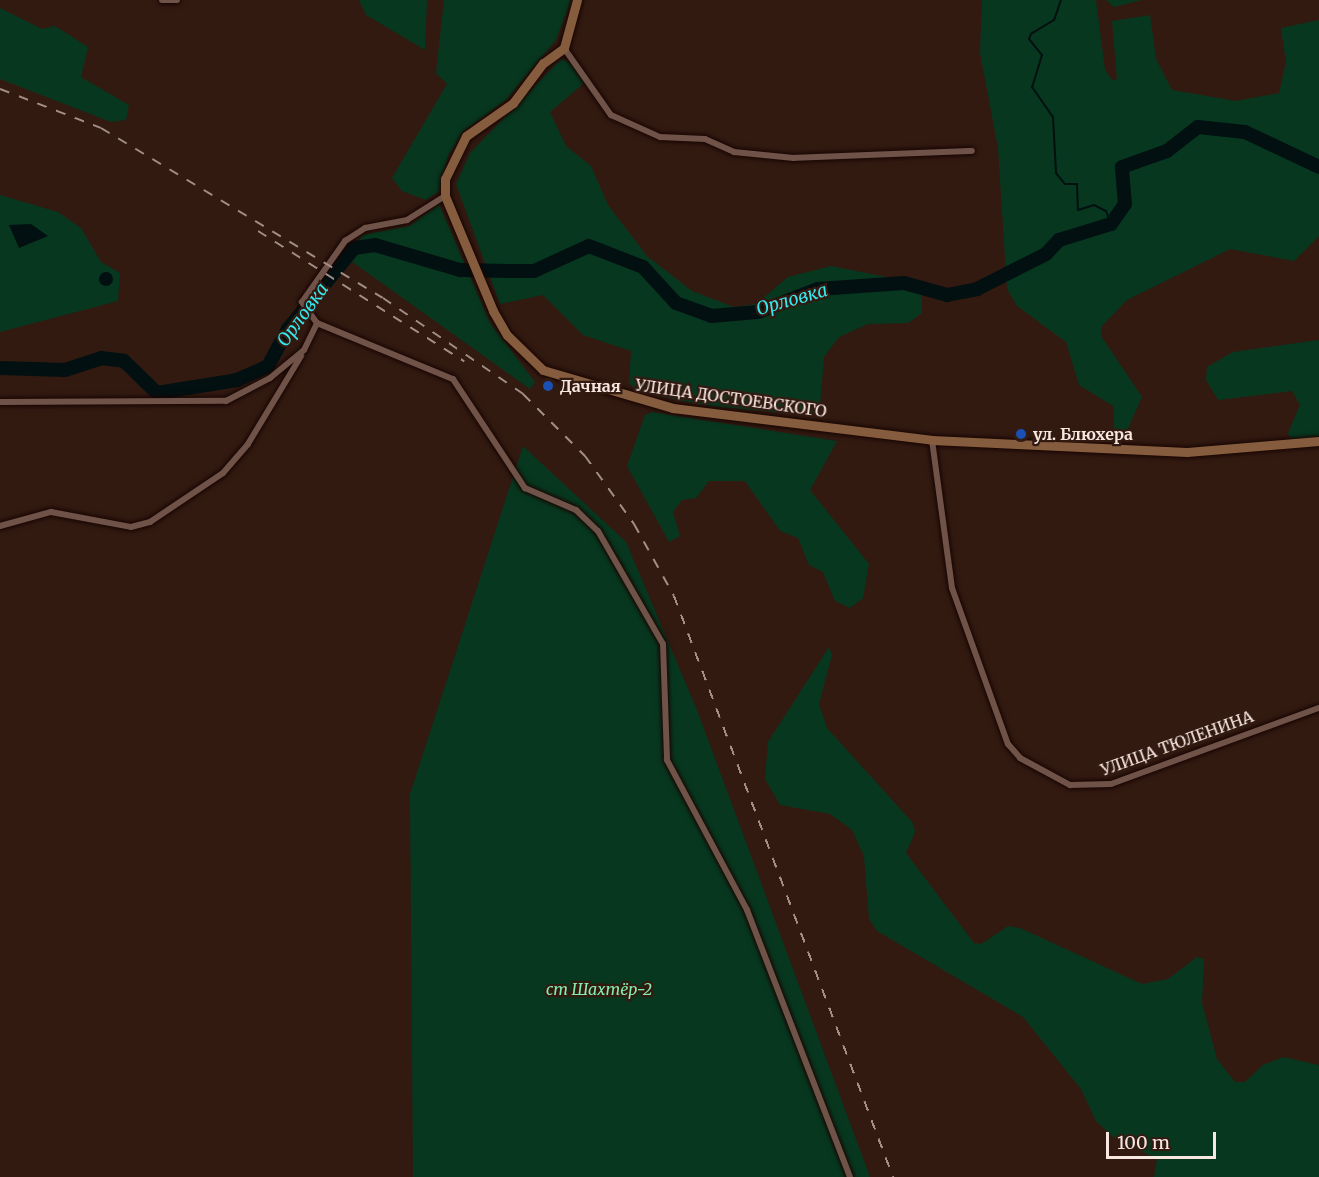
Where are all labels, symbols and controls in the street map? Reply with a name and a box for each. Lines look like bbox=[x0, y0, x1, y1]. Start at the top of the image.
water label: Орловка bbox=[273, 279, 333, 351]
water label: Орловка bbox=[754, 280, 830, 320]
street label: УЛИЦА ДОСТОЕВСКОГО bbox=[634, 375, 828, 421]
place label: Дачная bbox=[560, 376, 621, 396]
marker: Дачная bbox=[541, 379, 555, 393]
place label: ул. Блюхера bbox=[1033, 424, 1133, 444]
marker: ул. Блюхера bbox=[1014, 427, 1028, 441]
street label: УЛИЦА ТЮЛЕНИНА bbox=[1098, 706, 1256, 780]
park label: ст Шахтёр-2 bbox=[546, 979, 652, 999]
scale bar bbox=[1109, 1120, 1218, 1158]
text: 100 m bbox=[1117, 1131, 1170, 1154]

